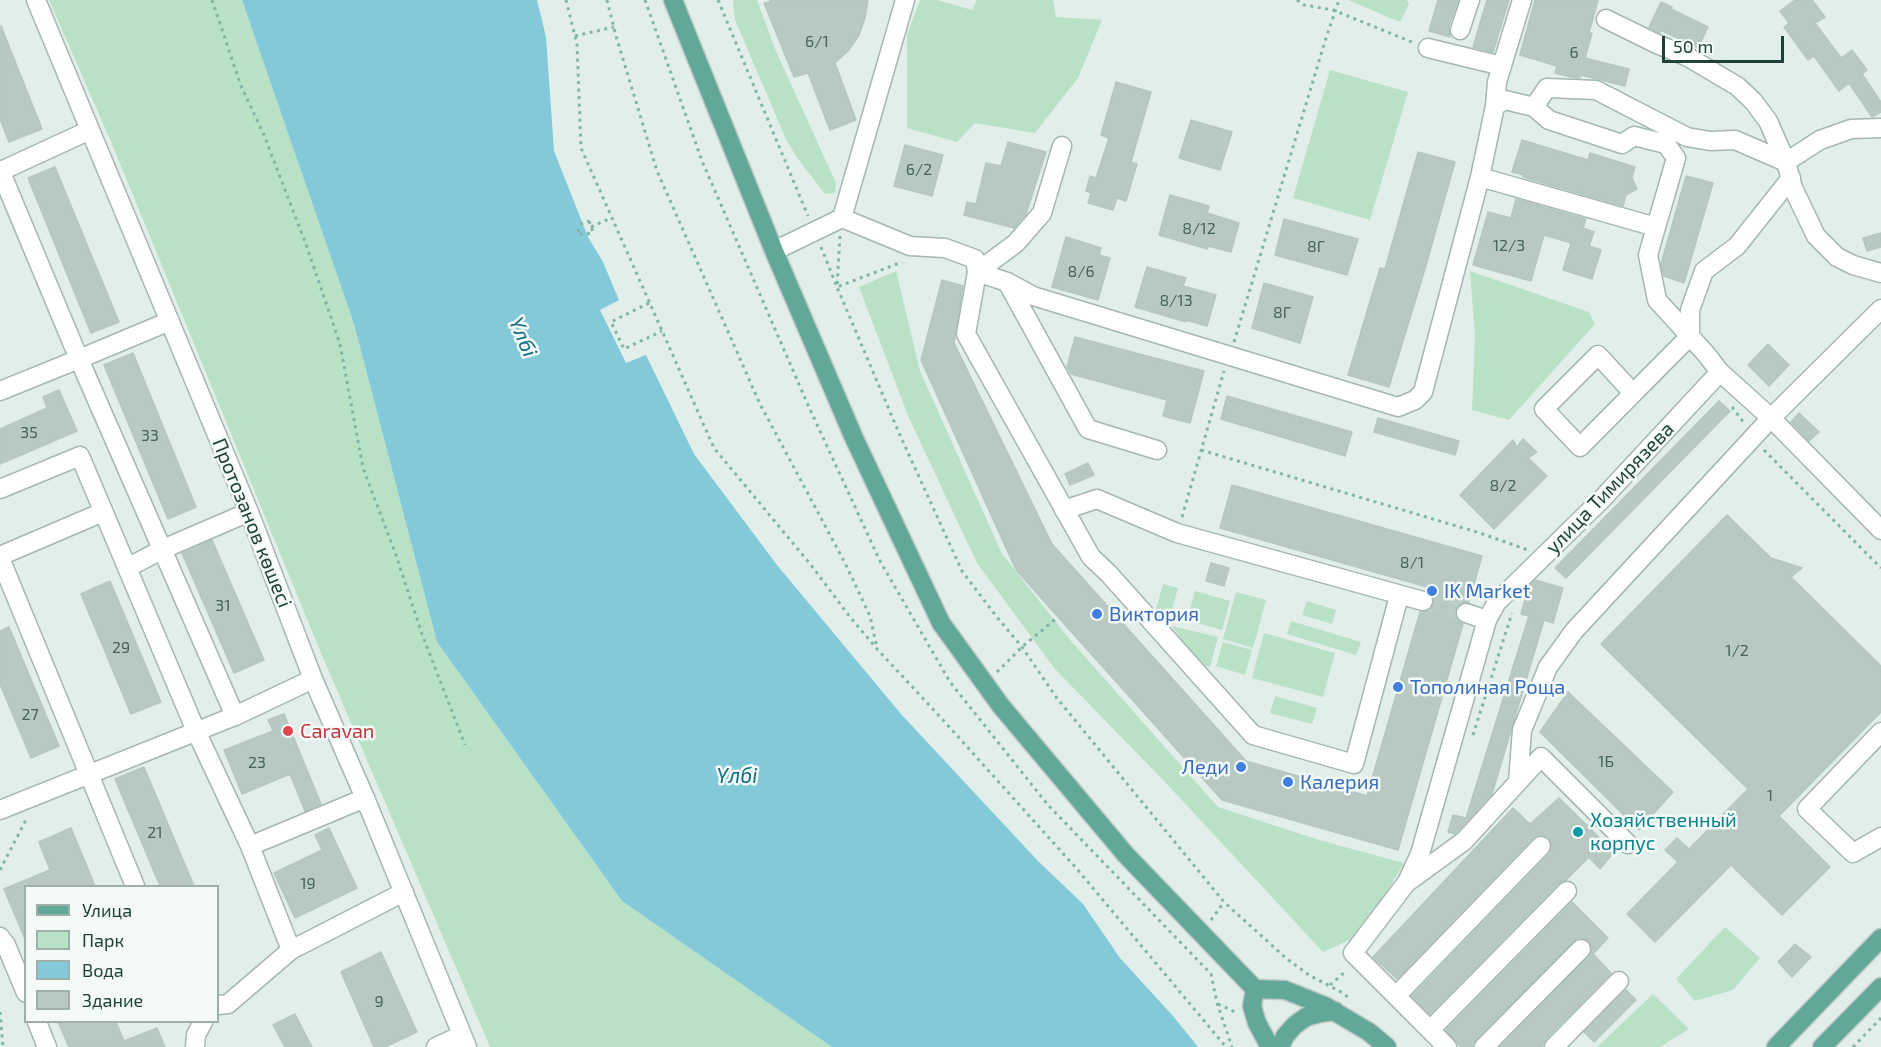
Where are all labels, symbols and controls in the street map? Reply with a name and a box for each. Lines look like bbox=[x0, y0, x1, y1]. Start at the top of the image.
scale bar bbox=[1665, 24, 1786, 62]
house number: 6/1 bbox=[805, 32, 829, 52]
text: 50 m bbox=[1673, 35, 1713, 57]
house number: 6 bbox=[1569, 43, 1579, 63]
house number: 6/2 bbox=[906, 160, 932, 180]
house number: 8/12 bbox=[1182, 219, 1216, 239]
house number: 12/3 bbox=[1493, 236, 1525, 256]
house number: 8Г bbox=[1307, 237, 1325, 257]
house number: 8/6 bbox=[1067, 262, 1095, 282]
house number: 8/13 bbox=[1159, 291, 1193, 311]
house number: 8Г bbox=[1273, 303, 1291, 323]
water label: Үлбі bbox=[503, 313, 543, 361]
street label: улица Тимирязева bbox=[1541, 417, 1679, 559]
house number: 35 bbox=[20, 423, 38, 443]
house number: 33 bbox=[141, 426, 159, 446]
street label: Протозанов көшесі bbox=[207, 435, 297, 611]
house number: 8/2 bbox=[1490, 476, 1516, 496]
house number: 8/1 bbox=[1400, 553, 1424, 573]
place label: IK Market bbox=[1444, 579, 1530, 603]
marker: IK Market bbox=[1425, 584, 1439, 598]
house number: 31 bbox=[215, 596, 231, 616]
place label: Виктория bbox=[1109, 602, 1199, 626]
marker: Виктория bbox=[1090, 607, 1104, 621]
house number: 29 bbox=[112, 638, 130, 658]
house number: 1/2 bbox=[1725, 641, 1749, 661]
place label: Тополиная Роща bbox=[1410, 675, 1565, 699]
marker: Тополиная Роща bbox=[1391, 680, 1405, 694]
house number: 27 bbox=[21, 705, 39, 725]
place label: Caravan bbox=[300, 719, 374, 743]
marker: Caravan bbox=[281, 724, 295, 738]
house number: 1Б bbox=[1598, 752, 1614, 772]
house number: 23 bbox=[248, 753, 266, 773]
place label: Леди bbox=[1182, 755, 1229, 779]
marker: Леди bbox=[1234, 760, 1248, 774]
water label: Үлбі bbox=[717, 763, 757, 789]
place label: Калерия bbox=[1300, 770, 1379, 794]
marker: Калерия bbox=[1281, 775, 1295, 789]
house number: 1 bbox=[1767, 786, 1773, 806]
place label: Хозяйственный корпус bbox=[1590, 808, 1737, 855]
house number: 21 bbox=[147, 823, 163, 843]
marker: Хозяйственный корпус bbox=[1571, 825, 1585, 839]
house number: 19 bbox=[300, 874, 316, 894]
legend bbox=[24, 885, 219, 1023]
text: Улица bbox=[82, 899, 132, 921]
text: Парк bbox=[82, 929, 124, 951]
text: Вода bbox=[82, 959, 124, 981]
text: Здание bbox=[82, 989, 143, 1011]
house number: 9 bbox=[374, 992, 384, 1012]

